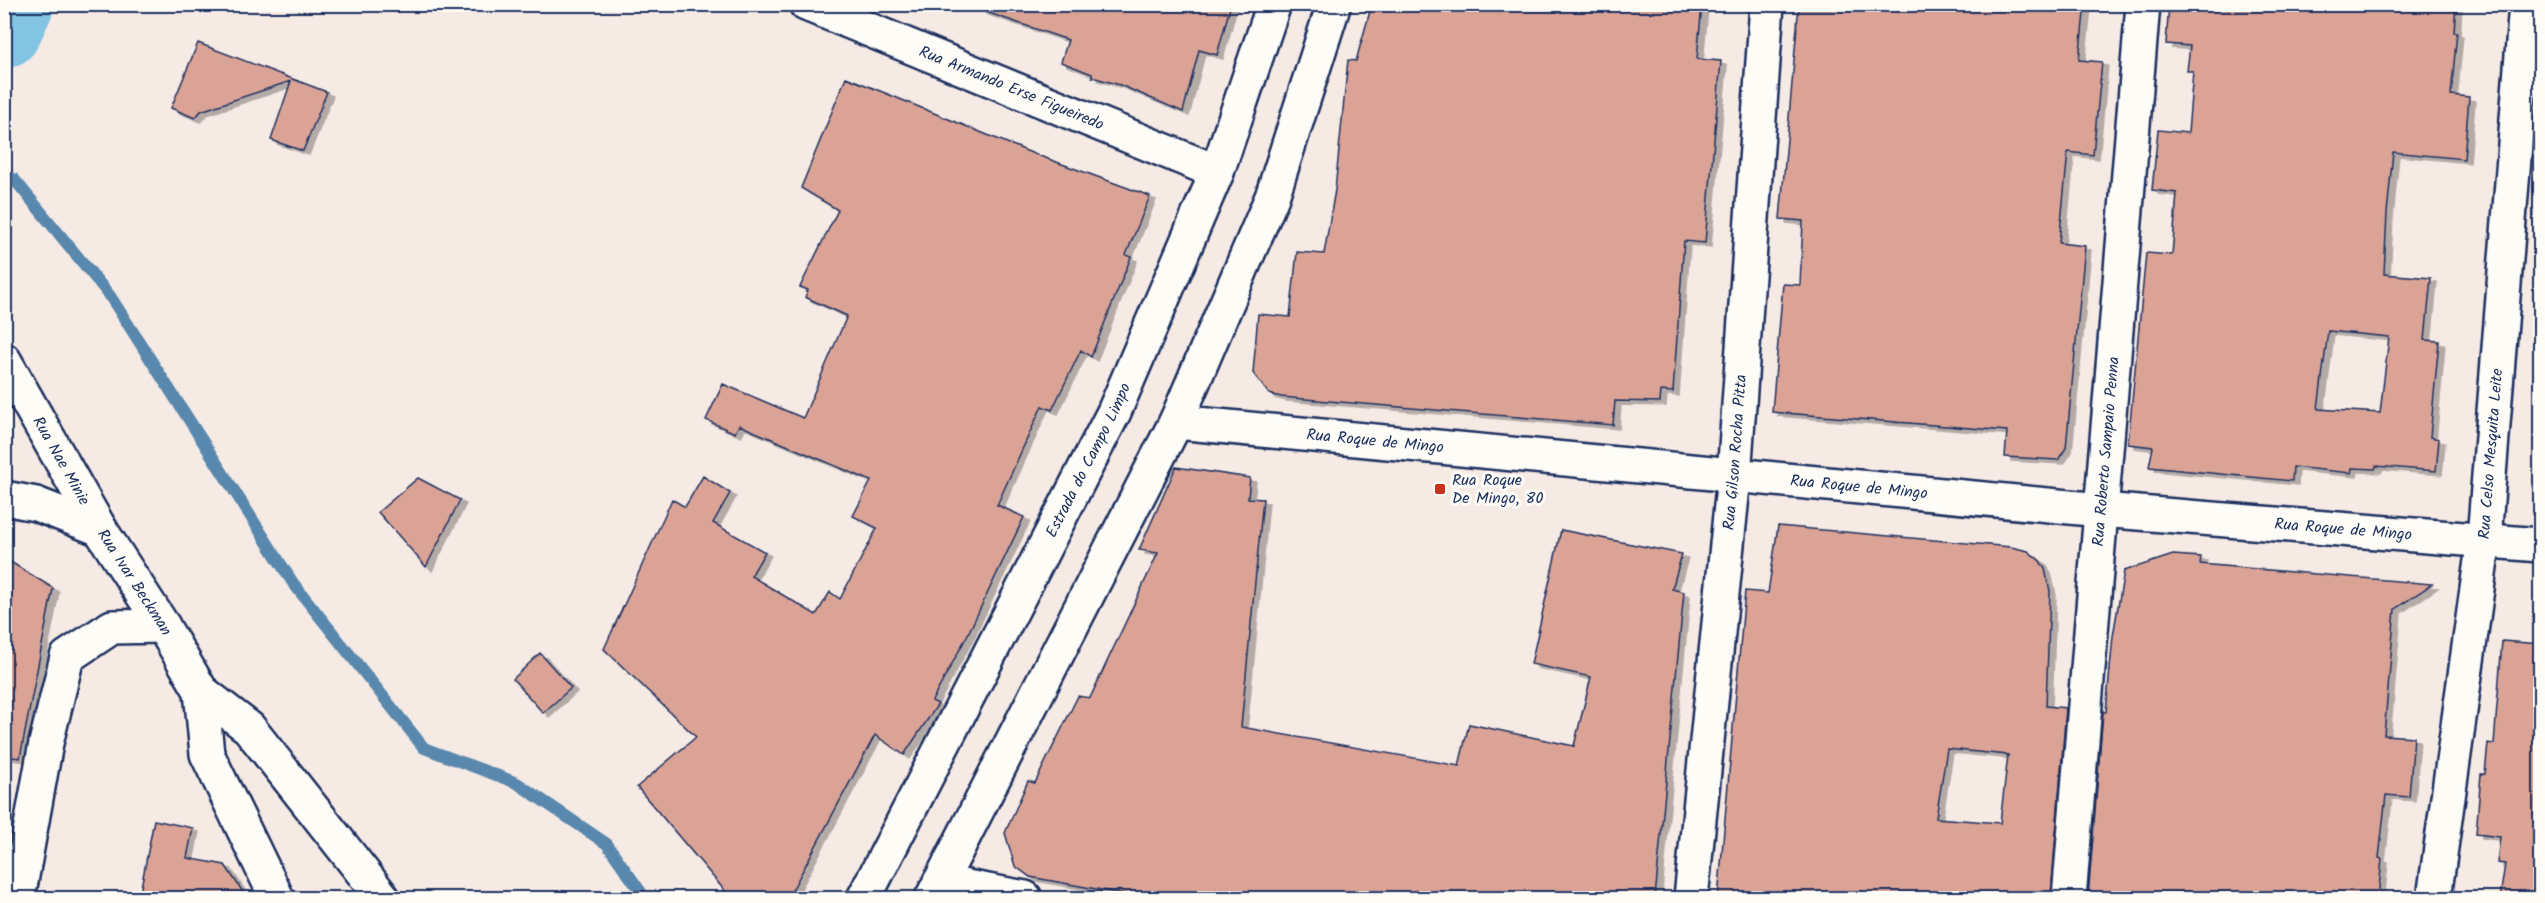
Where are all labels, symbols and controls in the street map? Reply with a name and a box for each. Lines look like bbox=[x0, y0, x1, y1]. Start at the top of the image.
street label: Rua Armando Erse Figueiredo bbox=[915, 39, 1108, 137]
street label: Rua Roberto Sampaio Penna bbox=[2086, 356, 2126, 547]
street label: Rua Celso Mesquita Leite bbox=[2472, 367, 2510, 540]
street label: Rua Gilson Rocha Pitta bbox=[1716, 373, 1754, 531]
street label: Estrada do Campo Limpo bbox=[1039, 379, 1138, 542]
street label: Rua Nae Minie bbox=[26, 412, 97, 510]
street label: Rua Roque de Mingo bbox=[1305, 422, 1445, 460]
place label: Rua Roque De Mingo, 80 bbox=[1452, 468, 1543, 511]
street label: Rua Roque de Mingo bbox=[1789, 468, 1929, 506]
marker: Rua Roque De Mingo, 80 bbox=[1433, 482, 1447, 496]
street label: Rua Roque de Mingo bbox=[2273, 511, 2413, 547]
street label: Rua Ivar Beckman bbox=[91, 524, 179, 640]

